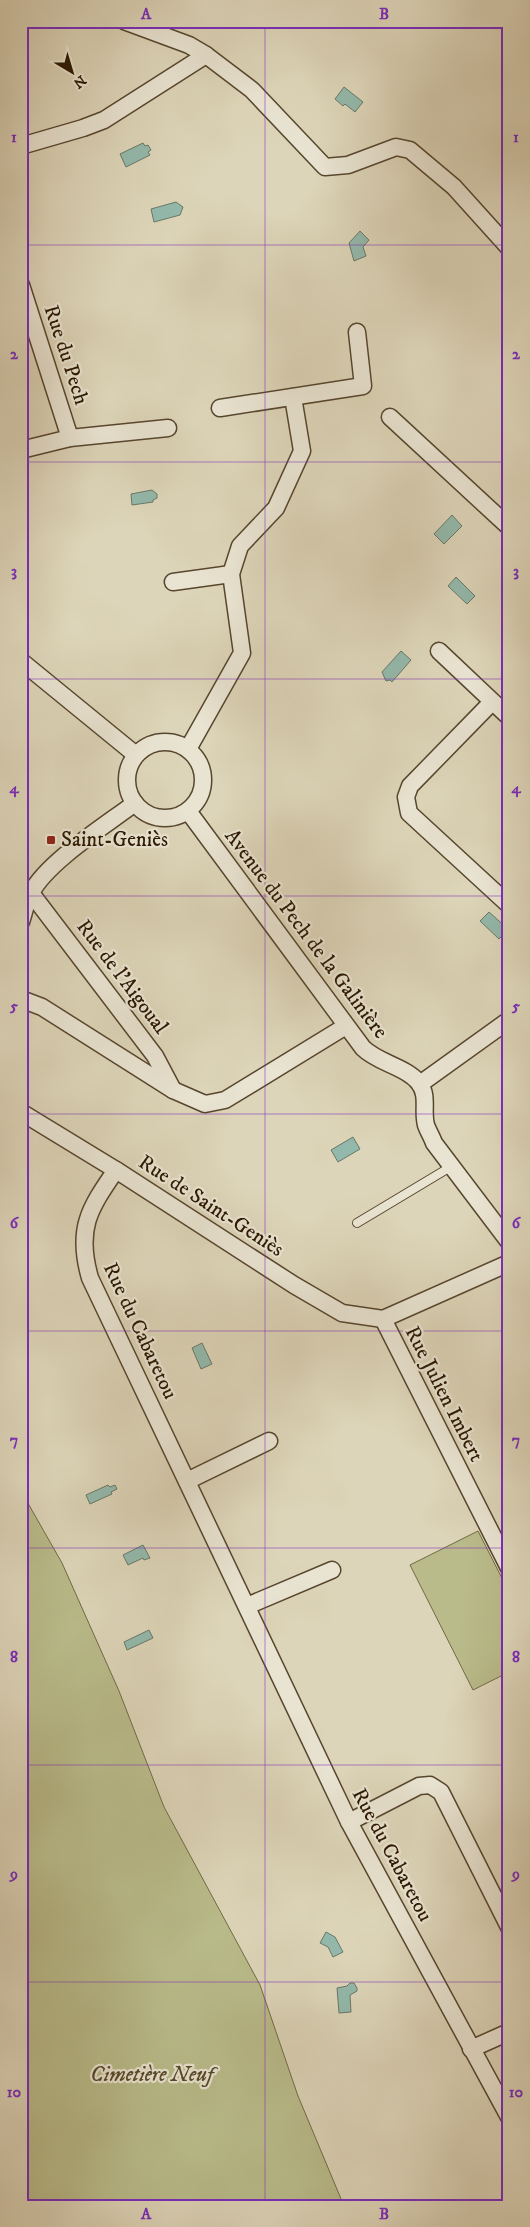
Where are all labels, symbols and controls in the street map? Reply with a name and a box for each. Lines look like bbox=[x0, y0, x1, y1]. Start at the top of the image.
text: A bbox=[140, 4, 152, 24]
text: B bbox=[379, 4, 389, 24]
north arrow bbox=[48, 48, 98, 98]
text: N bbox=[69, 71, 89, 92]
text: 1 bbox=[11, 127, 17, 147]
text: 1 bbox=[513, 127, 519, 147]
street label: Rue du Pech bbox=[38, 302, 94, 408]
text: 2 bbox=[10, 344, 19, 364]
text: 2 bbox=[512, 344, 521, 364]
text: 3 bbox=[11, 561, 17, 581]
text: 3 bbox=[513, 561, 519, 581]
text: 4 bbox=[8, 778, 19, 798]
text: 4 bbox=[510, 778, 521, 798]
street label: Avenue du Pech de la Galinière bbox=[219, 824, 393, 1044]
place label: Saint-Geniès bbox=[61, 827, 168, 853]
marker: Saint-Geniès bbox=[45, 834, 57, 846]
street label: Rue de l'Aigoual bbox=[71, 915, 174, 1040]
text: 5 bbox=[9, 996, 18, 1016]
text: 5 bbox=[511, 996, 520, 1016]
street label: Rue de Saint-Geniès bbox=[134, 1149, 288, 1263]
text: 6 bbox=[10, 1213, 20, 1233]
text: 6 bbox=[512, 1213, 522, 1233]
street label: Rue du Cabaretou bbox=[97, 1259, 183, 1403]
street label: Rue Julien Imbert bbox=[399, 1322, 489, 1466]
text: 7 bbox=[10, 1430, 18, 1450]
text: 7 bbox=[512, 1430, 520, 1450]
text: 8 bbox=[10, 1647, 18, 1667]
text: 8 bbox=[512, 1647, 520, 1667]
street label: Rue du Cabaretou bbox=[346, 1784, 438, 1926]
text: 9 bbox=[9, 1864, 18, 1884]
text: 9 bbox=[511, 1864, 520, 1884]
park label: Cimetière Neuf bbox=[90, 2062, 219, 2088]
text: 10 bbox=[7, 2082, 22, 2102]
text: 10 bbox=[509, 2082, 524, 2102]
text: A bbox=[140, 2204, 152, 2224]
text: B bbox=[379, 2204, 389, 2224]

